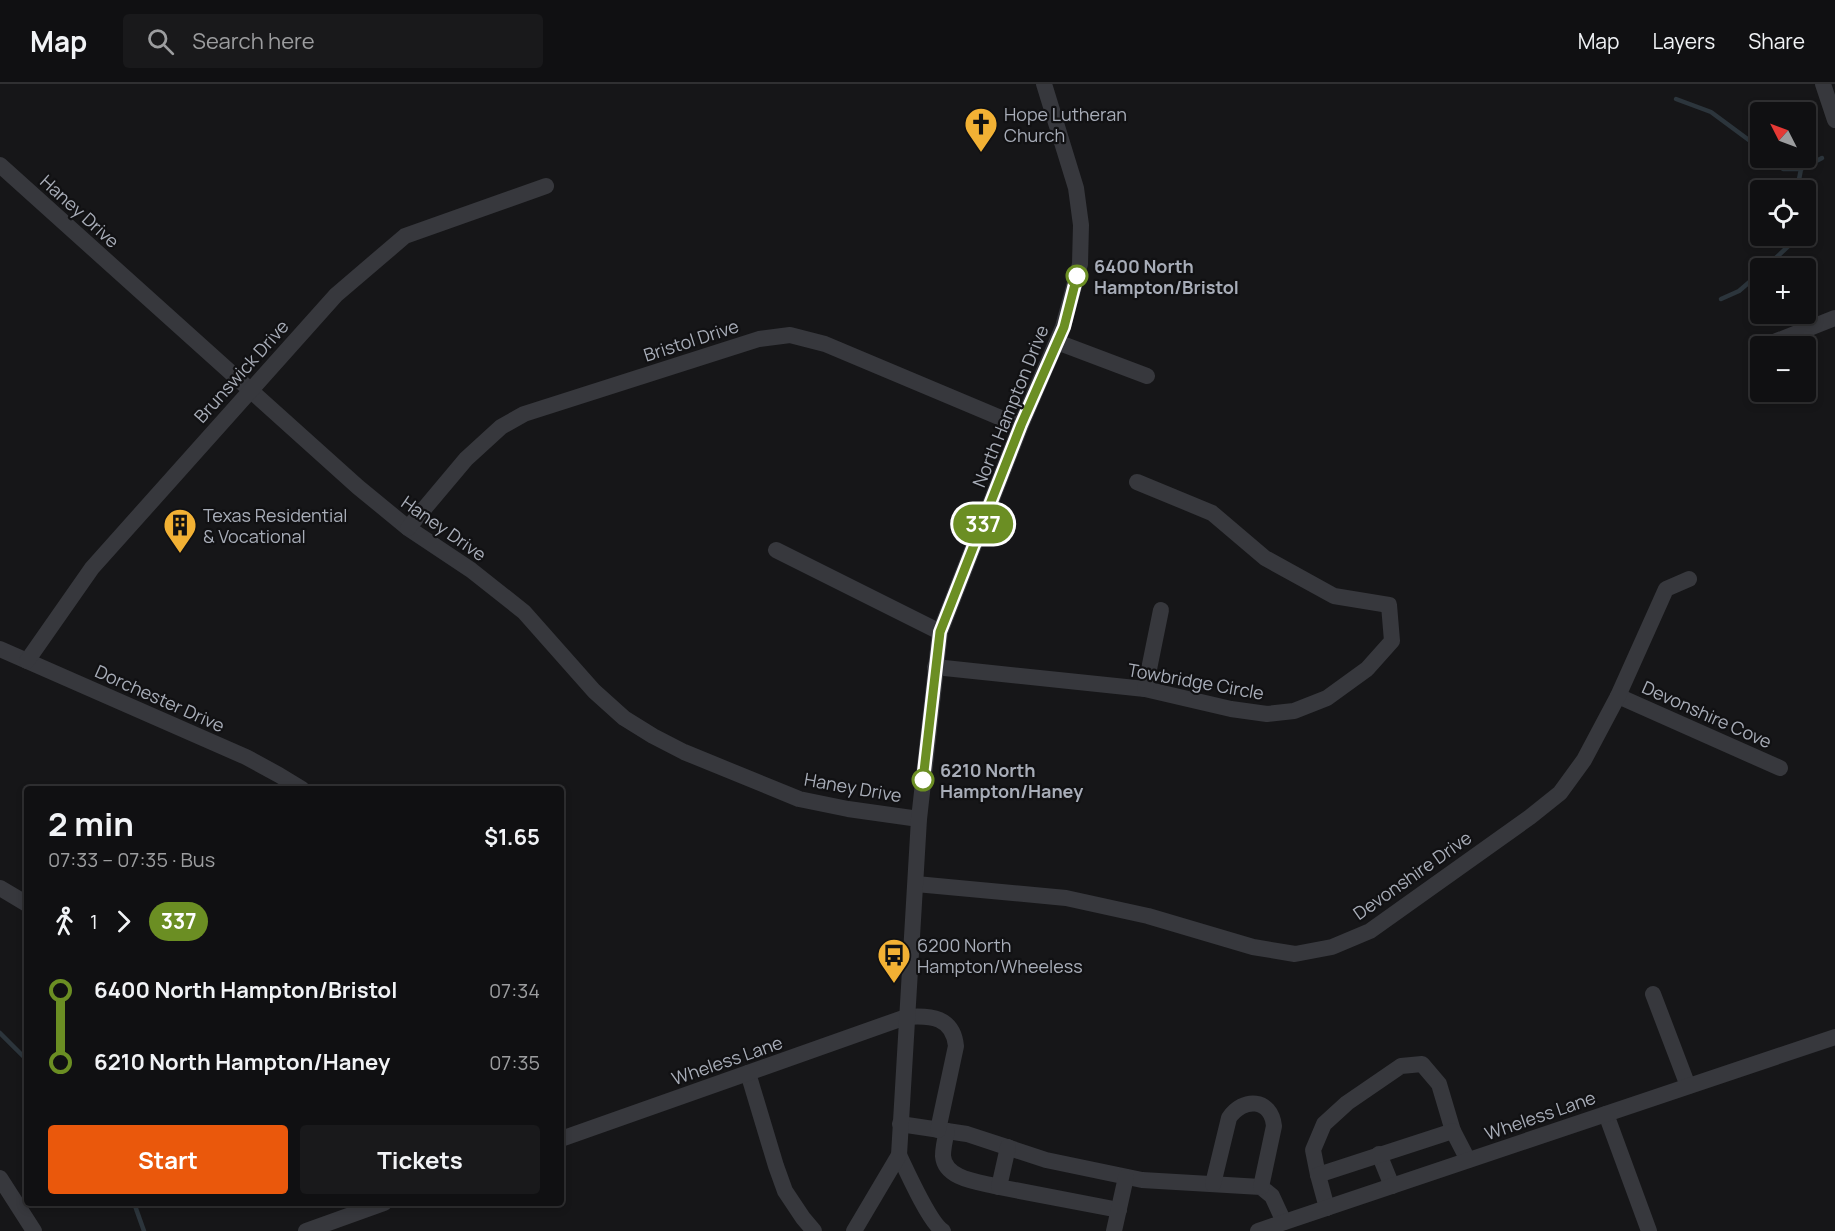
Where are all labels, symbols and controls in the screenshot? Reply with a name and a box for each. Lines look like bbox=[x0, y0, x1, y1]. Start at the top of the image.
search box bbox=[123, 14, 543, 68]
text: Map bbox=[30, 22, 87, 60]
icon: search bbox=[144, 25, 177, 58]
text: Search here bbox=[192, 26, 315, 56]
text: Map bbox=[1578, 27, 1619, 55]
text: Layers bbox=[1652, 27, 1715, 55]
text: Share bbox=[1748, 27, 1805, 55]
place label: Hope Lutheran Church bbox=[1004, 102, 1127, 147]
north arrow bbox=[1750, 102, 1816, 168]
map controls bbox=[1750, 102, 1816, 402]
church icon: Hope Lutheran Church bbox=[963, 106, 999, 153]
street label: Haney Drive bbox=[35, 169, 125, 253]
button: locate bbox=[1750, 180, 1816, 246]
place label: 6400 North Hampton/Bristol bbox=[1094, 254, 1239, 299]
button: + bbox=[1750, 258, 1816, 324]
marker: 6400 North Hampton/Bristol bbox=[1066, 265, 1088, 287]
street label: Bristol Drive bbox=[640, 313, 742, 367]
street label: Brunswick Drive bbox=[188, 314, 294, 428]
street label: North Hampton Drive bbox=[966, 321, 1054, 491]
button: − bbox=[1750, 336, 1816, 402]
street label: Haney Drive bbox=[397, 490, 491, 566]
place label: Texas Residential & Vocational bbox=[203, 503, 347, 548]
line badge: 337 bbox=[948, 504, 1018, 544]
building icon: Texas Residential & Vocational bbox=[162, 507, 198, 554]
text: 337 bbox=[965, 510, 1001, 538]
street label: Towbridge Circle bbox=[1126, 657, 1266, 705]
street label: Dorchester Drive bbox=[92, 659, 228, 737]
street label: Devonshire Cove bbox=[1638, 675, 1776, 753]
place label: 6210 North Hampton/Haney bbox=[940, 758, 1083, 803]
street label: Haney Drive bbox=[802, 767, 904, 807]
marker: 6210 North Hampton/Haney bbox=[912, 769, 934, 791]
text: 2 min bbox=[48, 801, 134, 846]
text: $1.65 bbox=[484, 822, 540, 852]
street label: Devonshire Drive bbox=[1348, 825, 1476, 925]
text: 07:33 – 07:35 · Bus bbox=[48, 846, 215, 873]
icon: walk bbox=[48, 905, 81, 938]
icon: forward bbox=[107, 905, 140, 938]
text: 337 bbox=[161, 907, 196, 935]
text: 1 bbox=[90, 908, 98, 935]
place label: 6200 North Hampton/Wheeless bbox=[917, 933, 1083, 978]
bus stop icon: 6200 North Hampton/Wheeless bbox=[876, 937, 912, 984]
text: 6400 North Hampton/Bristol bbox=[94, 975, 397, 1005]
text: 07:34 bbox=[489, 977, 540, 1004]
street label: Wheless Lane bbox=[668, 1030, 786, 1090]
text: 6210 North Hampton/Haney bbox=[94, 1047, 390, 1077]
text: 07:35 bbox=[489, 1049, 540, 1076]
street label: Wheless Lane bbox=[1481, 1085, 1599, 1145]
button: Start bbox=[48, 1125, 288, 1194]
button: Tickets bbox=[300, 1125, 540, 1194]

